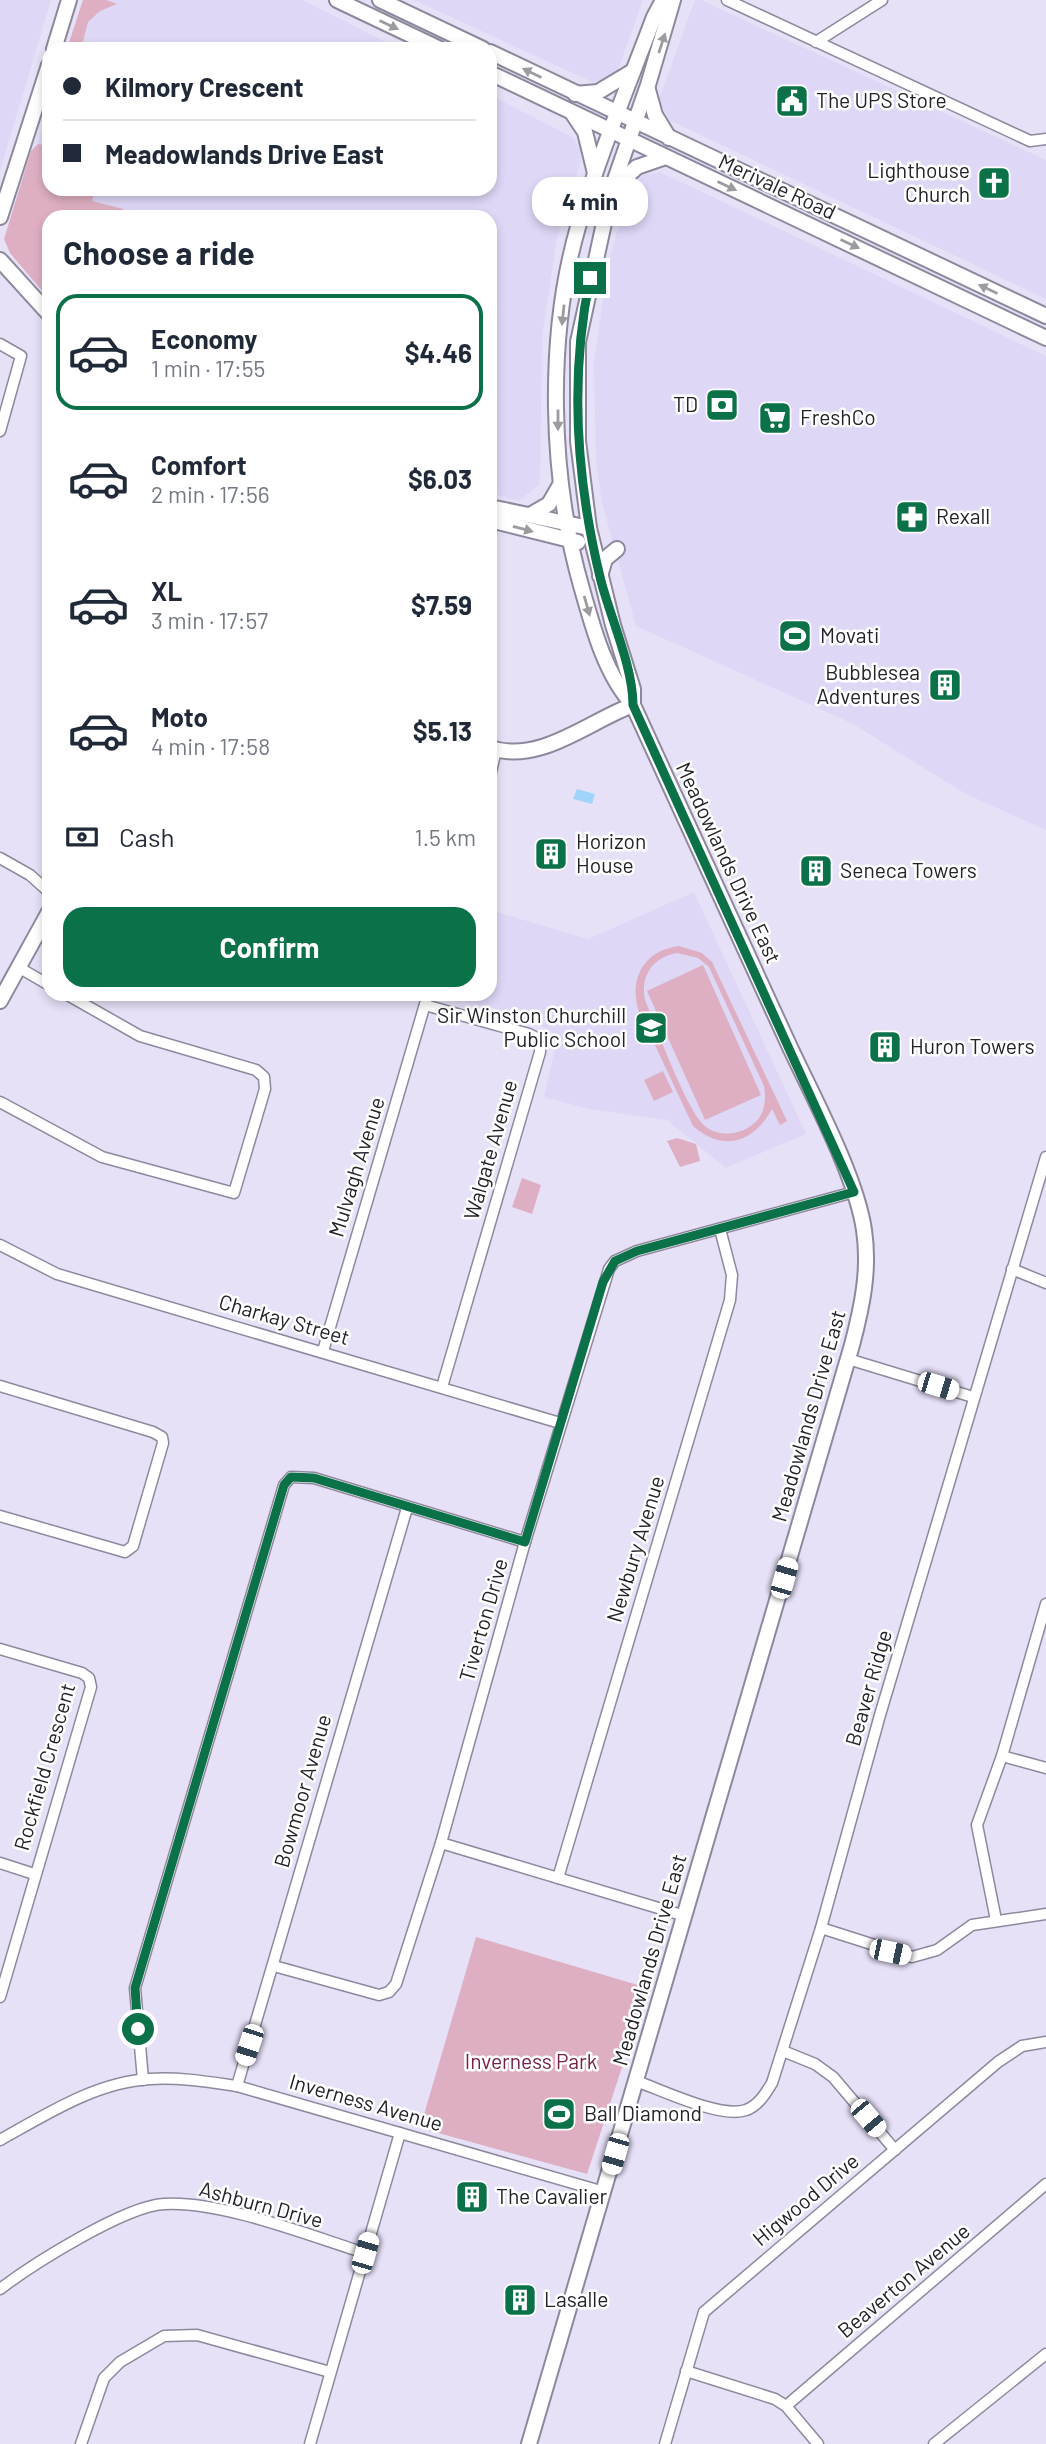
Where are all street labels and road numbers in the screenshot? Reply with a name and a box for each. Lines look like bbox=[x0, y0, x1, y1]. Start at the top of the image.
street label: Merivale Road bbox=[715, 148, 840, 224]
street label: Meadowlands Drive East bbox=[672, 758, 787, 967]
street label: Walgate Avenue bbox=[458, 1077, 521, 1222]
street label: Mulvagh Avenue bbox=[322, 1094, 389, 1240]
street label: Charkay Street bbox=[216, 1288, 353, 1349]
street label: Meadowlands Drive East bbox=[765, 1307, 850, 1524]
street label: Newbury Avenue bbox=[600, 1472, 669, 1625]
street label: Tiverton Drive bbox=[453, 1555, 512, 1684]
street label: Beaver Ridge bbox=[839, 1627, 896, 1749]
street label: Rockfield Crescent bbox=[8, 1680, 79, 1853]
street label: Bowmoor Avenue bbox=[268, 1711, 335, 1870]
street label: Meadowlands Drive East bbox=[606, 1851, 691, 2068]
street label: Inverness Avenue bbox=[287, 2068, 446, 2135]
street label: Higwood Drive bbox=[747, 2147, 863, 2250]
street label: Ashburn Drive bbox=[197, 2175, 326, 2232]
street label: Beaverton Avenue bbox=[832, 2217, 974, 2342]

